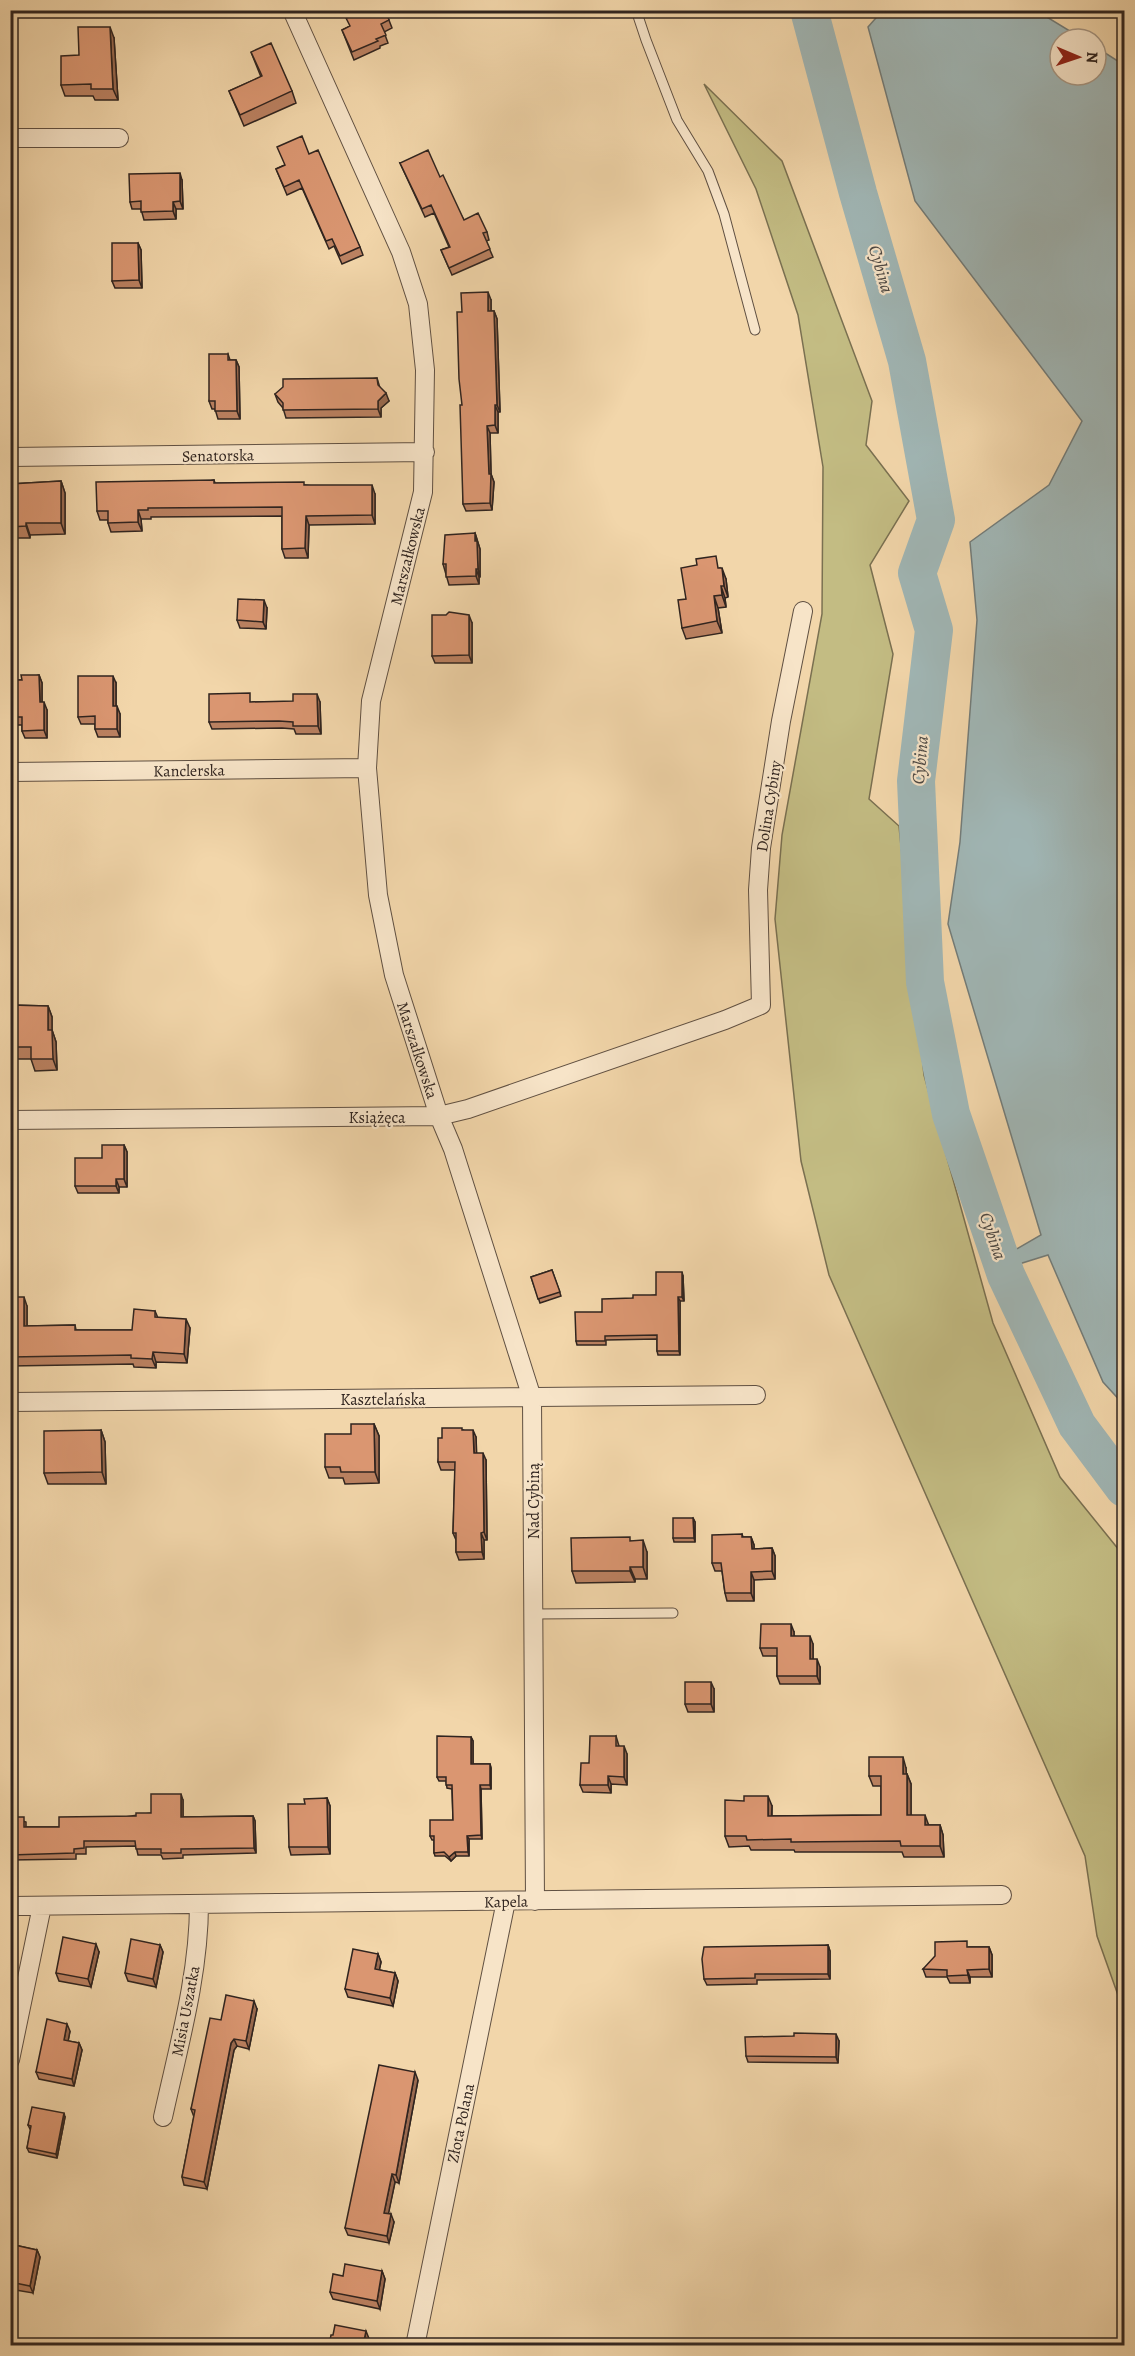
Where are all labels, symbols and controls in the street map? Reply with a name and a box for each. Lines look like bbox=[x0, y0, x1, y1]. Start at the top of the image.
north arrow bbox=[1048, 27, 1108, 87]
text: N bbox=[1081, 51, 1103, 64]
water label: Cybina bbox=[863, 242, 899, 296]
street label: Senatorska bbox=[182, 444, 255, 468]
street label: Marszałkowska bbox=[385, 504, 431, 608]
water label: Cybina bbox=[906, 735, 934, 785]
street label: Dolina Cybiny bbox=[751, 758, 787, 853]
street label: Kanclerska bbox=[153, 759, 226, 783]
street label: Marszałkowska bbox=[391, 999, 443, 1102]
street label: Książęca bbox=[348, 1107, 406, 1129]
water label: Cybina bbox=[974, 1209, 1012, 1263]
street label: Kasztelańska bbox=[340, 1389, 426, 1411]
street label: Nad Cybiną bbox=[523, 1462, 545, 1539]
street label: Kapela bbox=[484, 1891, 529, 1913]
street label: Misia Uszatka bbox=[166, 1963, 206, 2058]
street label: Złota Polana bbox=[442, 2081, 480, 2165]

